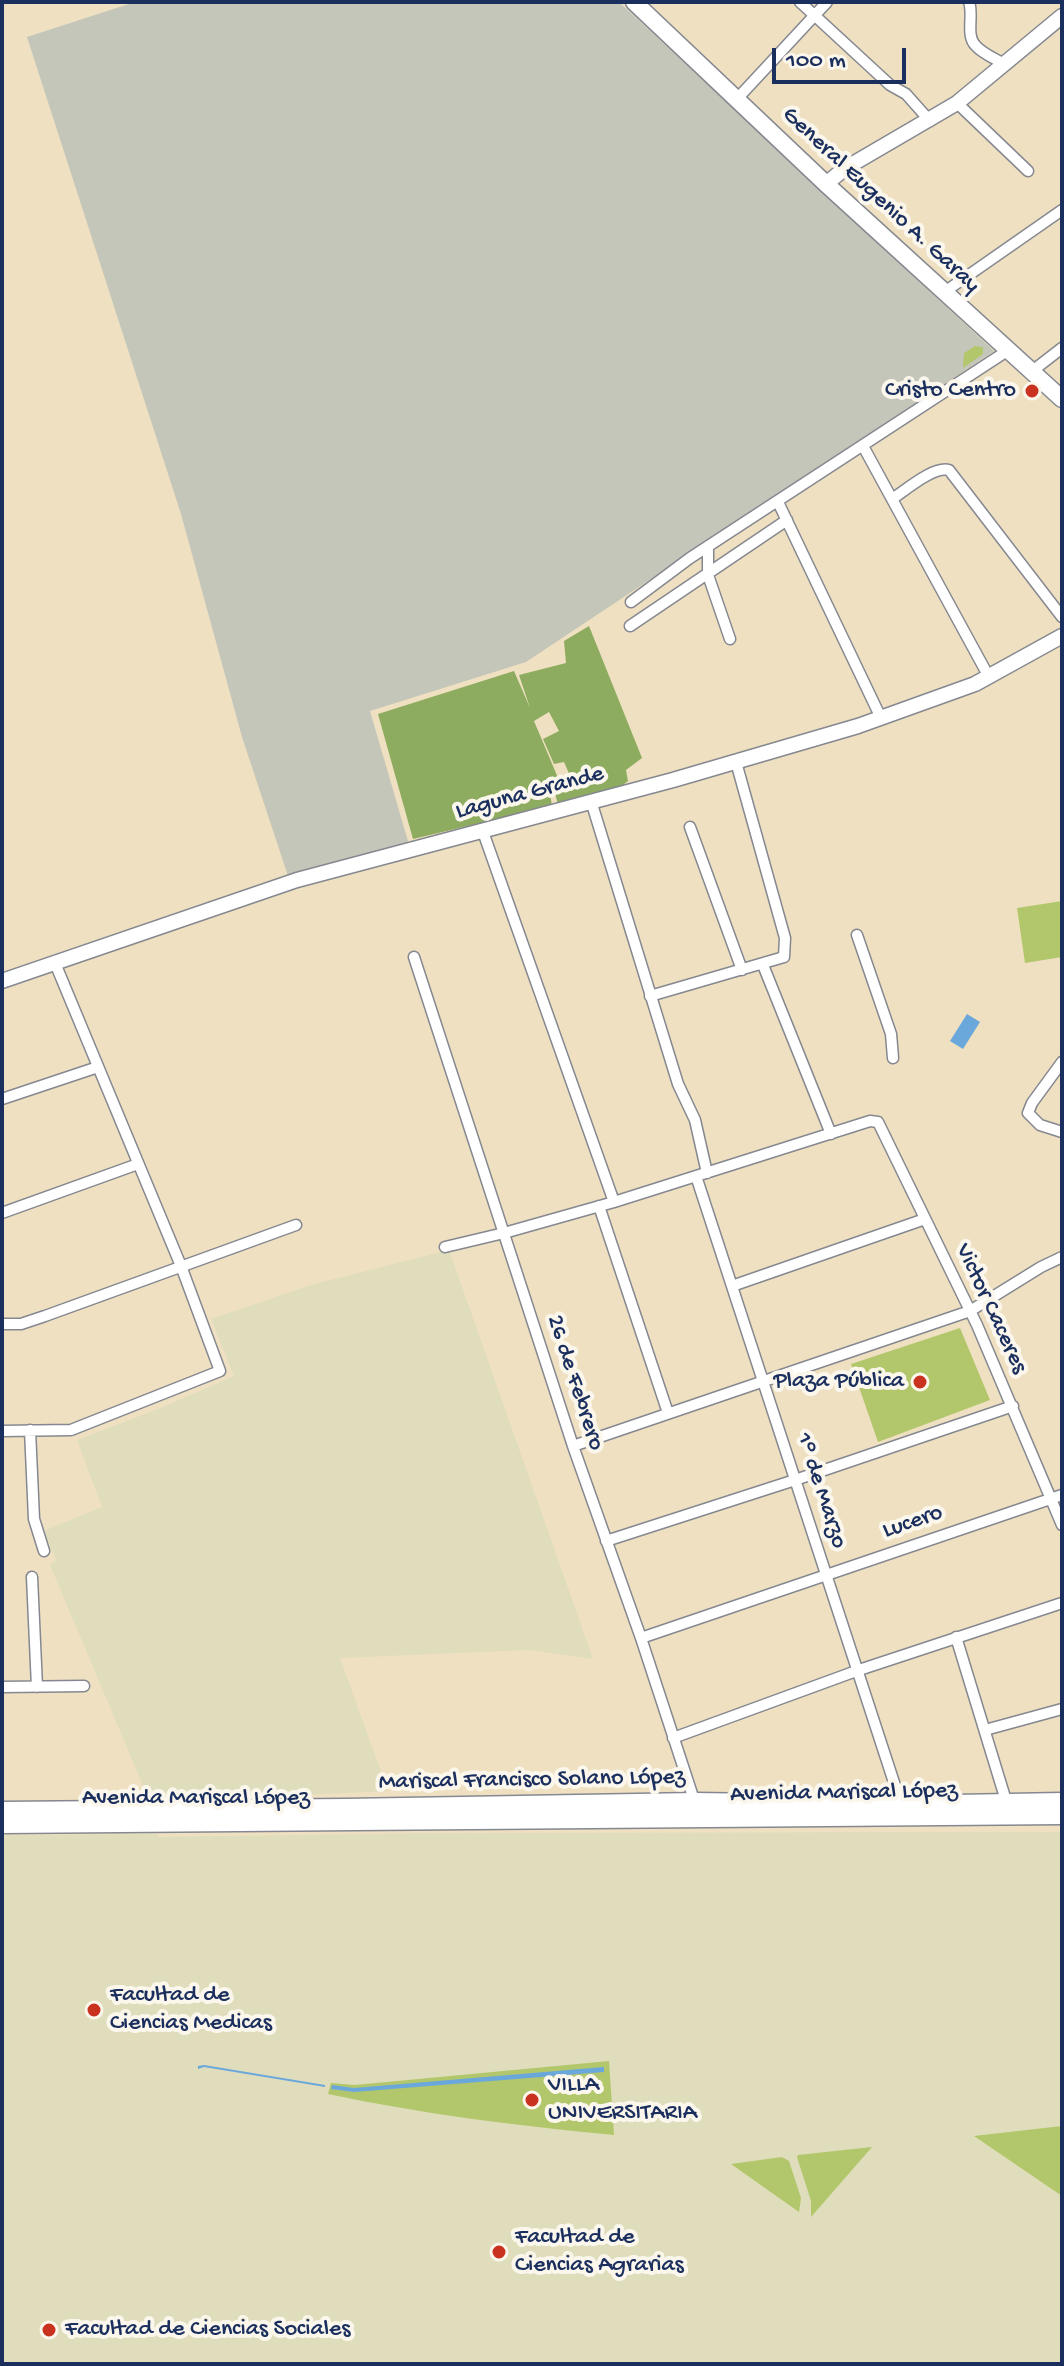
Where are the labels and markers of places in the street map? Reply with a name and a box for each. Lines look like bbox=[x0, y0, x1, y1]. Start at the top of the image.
place label: Cristo Centro bbox=[885, 377, 1016, 405]
marker: Cristo Centro bbox=[1023, 382, 1041, 400]
place label: Plaza Pública bbox=[773, 1368, 904, 1396]
marker: Plaza Pública bbox=[911, 1373, 929, 1391]
place label: Facultad de Ciencias Medicas bbox=[110, 1982, 272, 2038]
marker: Facultad de Ciencias Medicas bbox=[85, 2001, 103, 2019]
place label: VILLA UNIVERSITARIA bbox=[548, 2072, 697, 2128]
marker: VILLA UNIVERSITARIA bbox=[523, 2091, 541, 2109]
place label: Facultad de Ciencias Agrarias bbox=[515, 2224, 684, 2280]
marker: Facultad de Ciencias Agrarias bbox=[490, 2243, 508, 2261]
place label: Facultad de Ciencias Sociales bbox=[65, 2316, 350, 2344]
marker: Facultad de Ciencias Sociales bbox=[40, 2321, 58, 2339]

